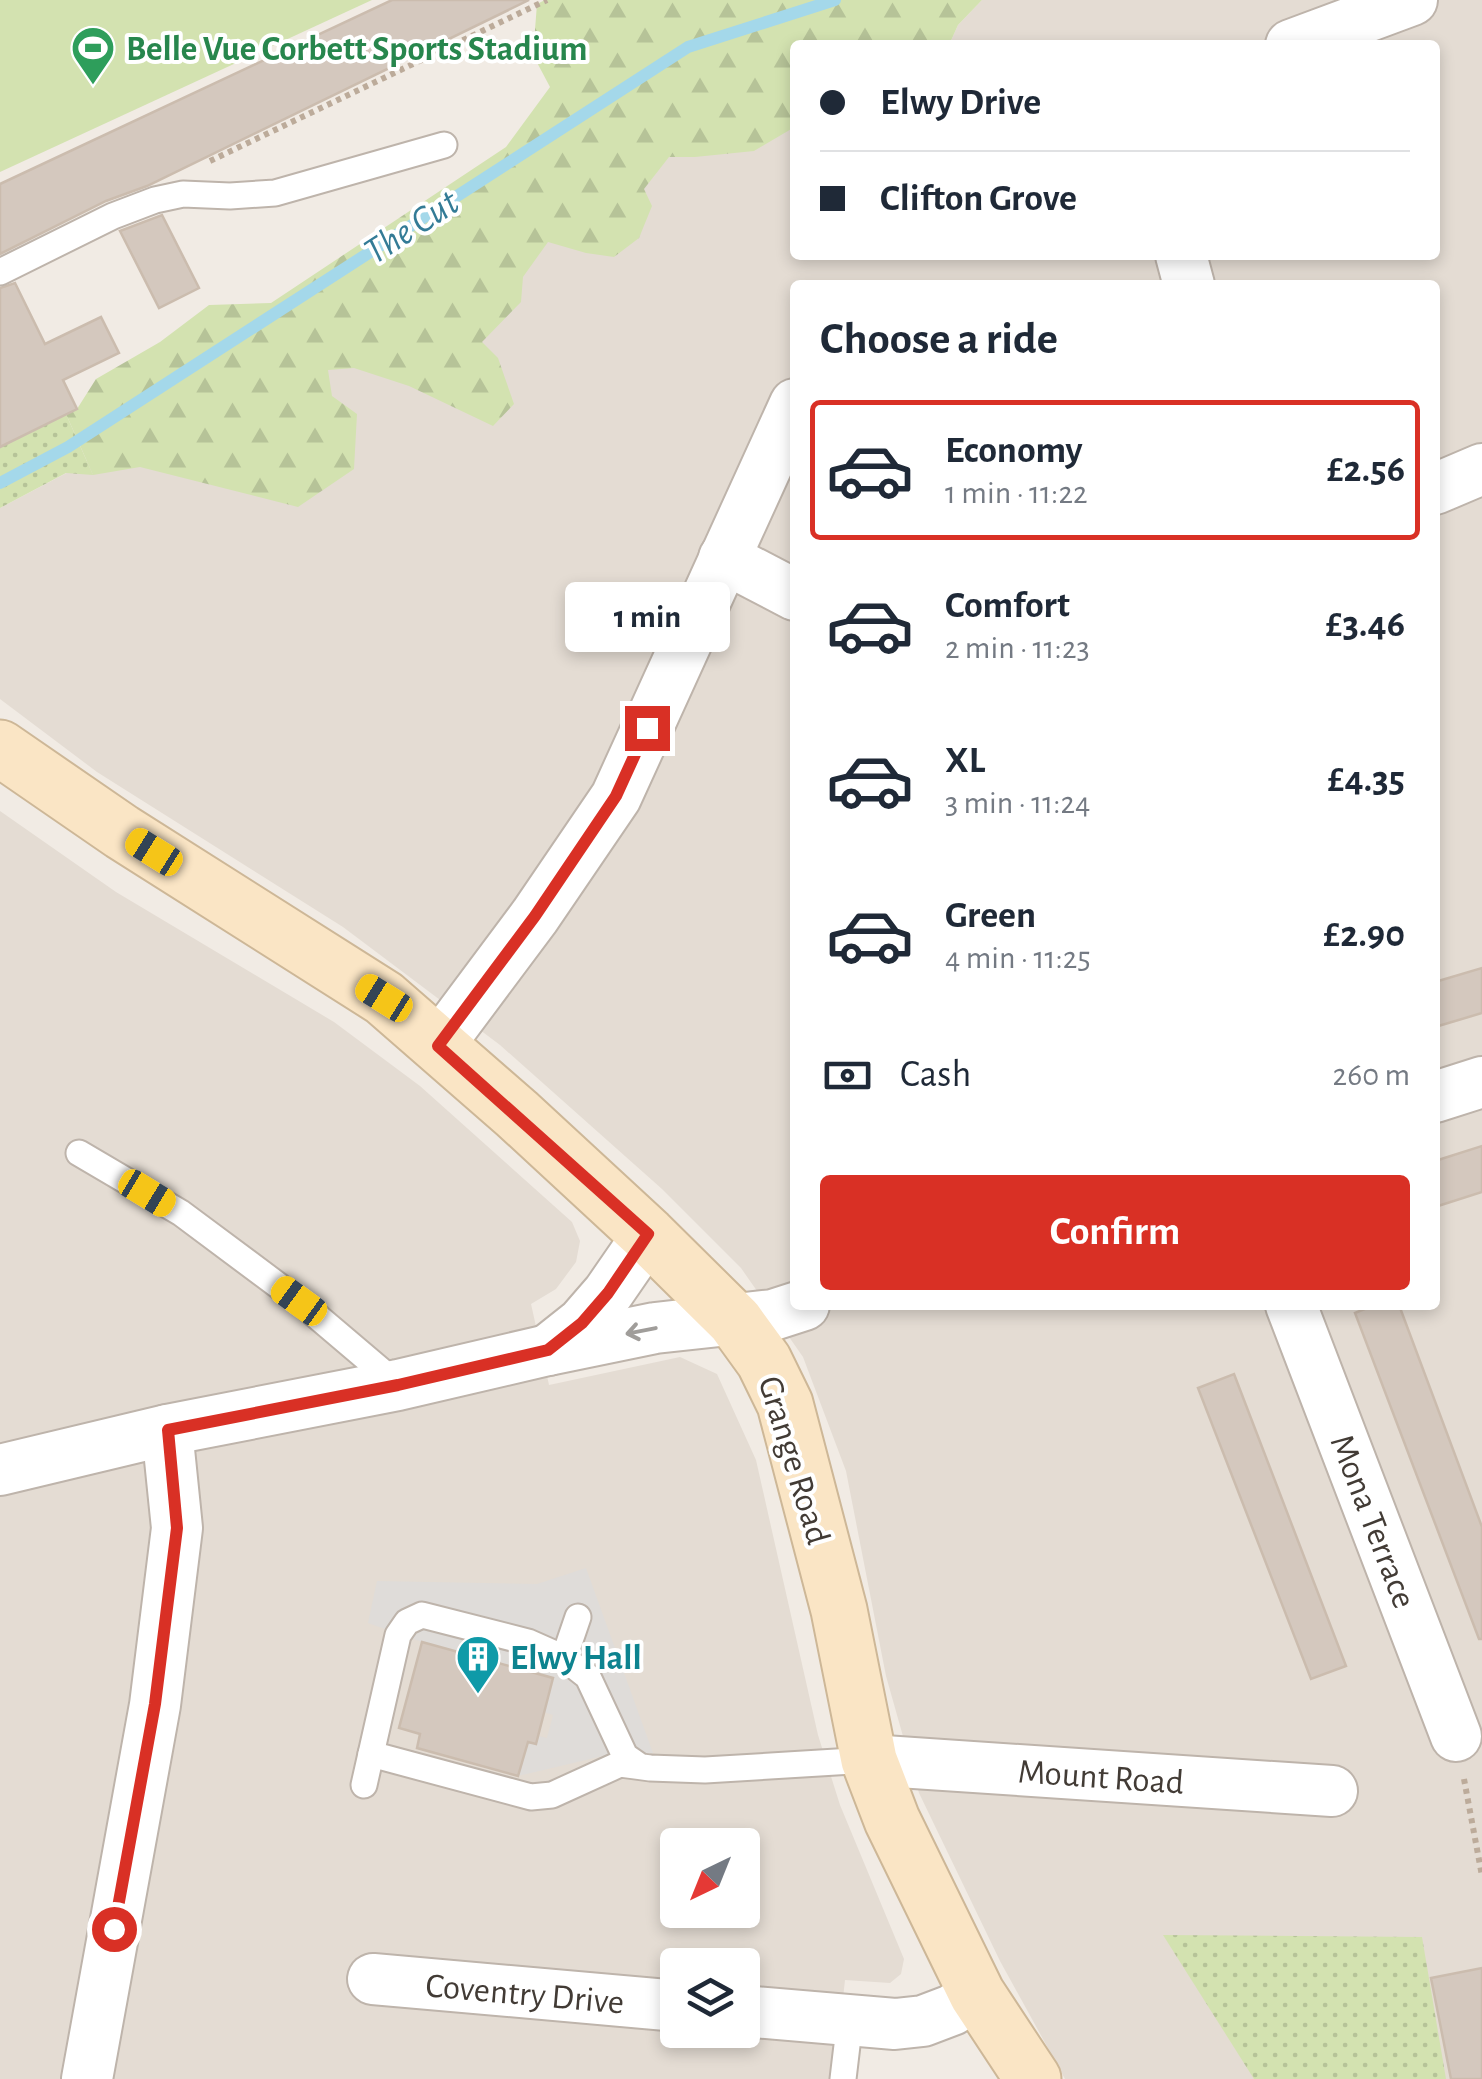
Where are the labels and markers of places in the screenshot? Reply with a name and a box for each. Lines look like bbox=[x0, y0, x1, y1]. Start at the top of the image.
sports icon: Belle Vue Corbett Sports Stadium bbox=[70, 25, 116, 86]
place label: Belle Vue Corbett Sports Stadium bbox=[126, 32, 587, 67]
building icon: Elwy Hall bbox=[455, 1634, 501, 1695]
place label: Elwy Hall bbox=[510, 1641, 642, 1676]

